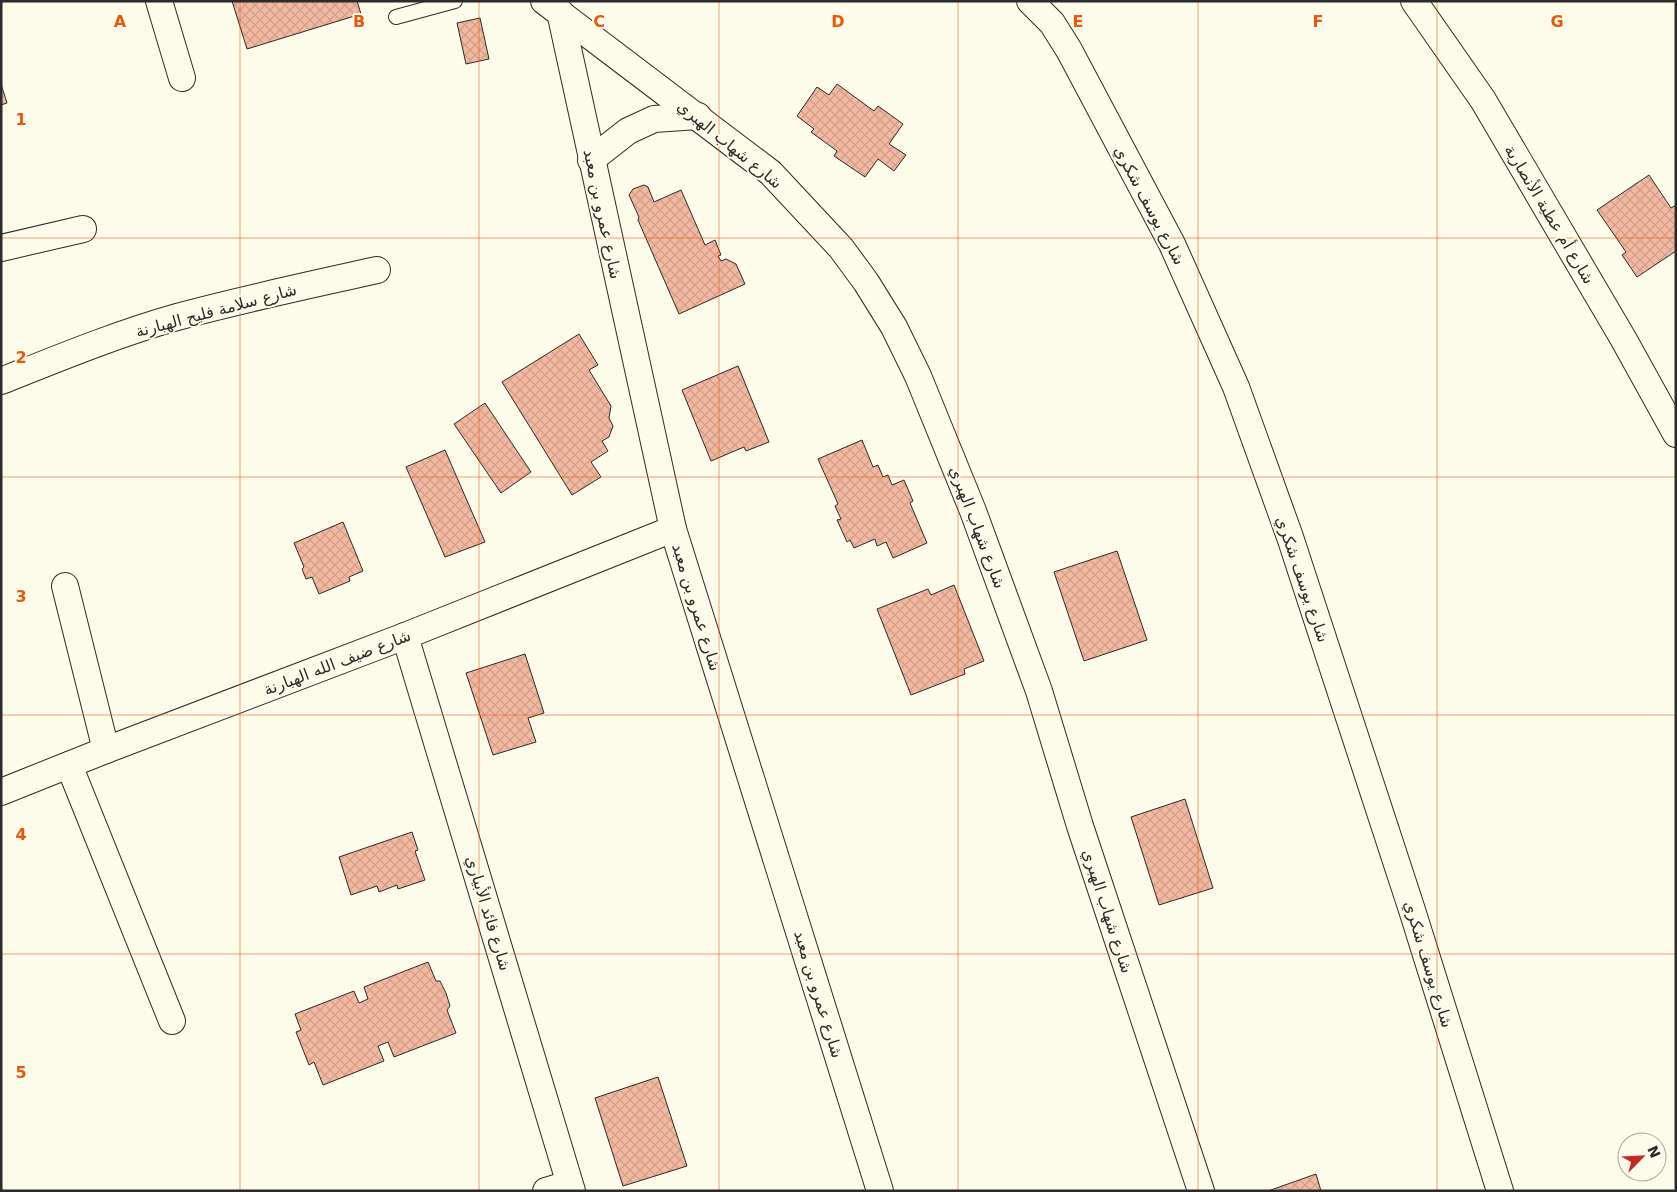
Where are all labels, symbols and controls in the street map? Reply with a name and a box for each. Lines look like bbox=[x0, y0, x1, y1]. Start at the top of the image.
text: A bbox=[114, 12, 127, 31]
text: B bbox=[353, 12, 365, 31]
text: C bbox=[593, 12, 605, 31]
text: D bbox=[831, 12, 845, 31]
text: E bbox=[1073, 12, 1083, 31]
text: F bbox=[1313, 12, 1323, 31]
text: G bbox=[1550, 12, 1564, 31]
street label: شارع شهاب الهبري bbox=[673, 96, 786, 193]
text: 1 bbox=[15, 110, 27, 129]
street label: شارع أم عطية الأنصارية bbox=[1500, 141, 1599, 288]
street label: شارع يوسف شكري bbox=[1109, 142, 1189, 268]
street label: شارع عمرو بن معبد bbox=[578, 147, 626, 281]
street label: شارع سلامة فليح الهبارنة bbox=[133, 280, 299, 342]
text: 2 bbox=[15, 348, 27, 367]
street label: شارع شهاب الهبري bbox=[945, 463, 1010, 591]
street label: شارع يوسف شكري bbox=[1271, 514, 1333, 645]
street label: شارع عمرو بن معبد bbox=[667, 541, 725, 673]
text: 3 bbox=[15, 587, 27, 606]
street label: شارع ضيف الله الهبارنة bbox=[261, 626, 414, 700]
text: 4 bbox=[15, 825, 27, 844]
street label: شارع شهاب الهبري bbox=[1078, 847, 1137, 976]
street label: شارع فائد الأبياري bbox=[461, 853, 516, 973]
street label: شارع يوسف شكري bbox=[1399, 898, 1457, 1030]
street label: شارع عمرو بن معبد bbox=[789, 928, 847, 1060]
text: 5 bbox=[15, 1063, 27, 1082]
north arrow bbox=[1617, 1132, 1667, 1182]
text: N bbox=[1644, 1143, 1664, 1160]

